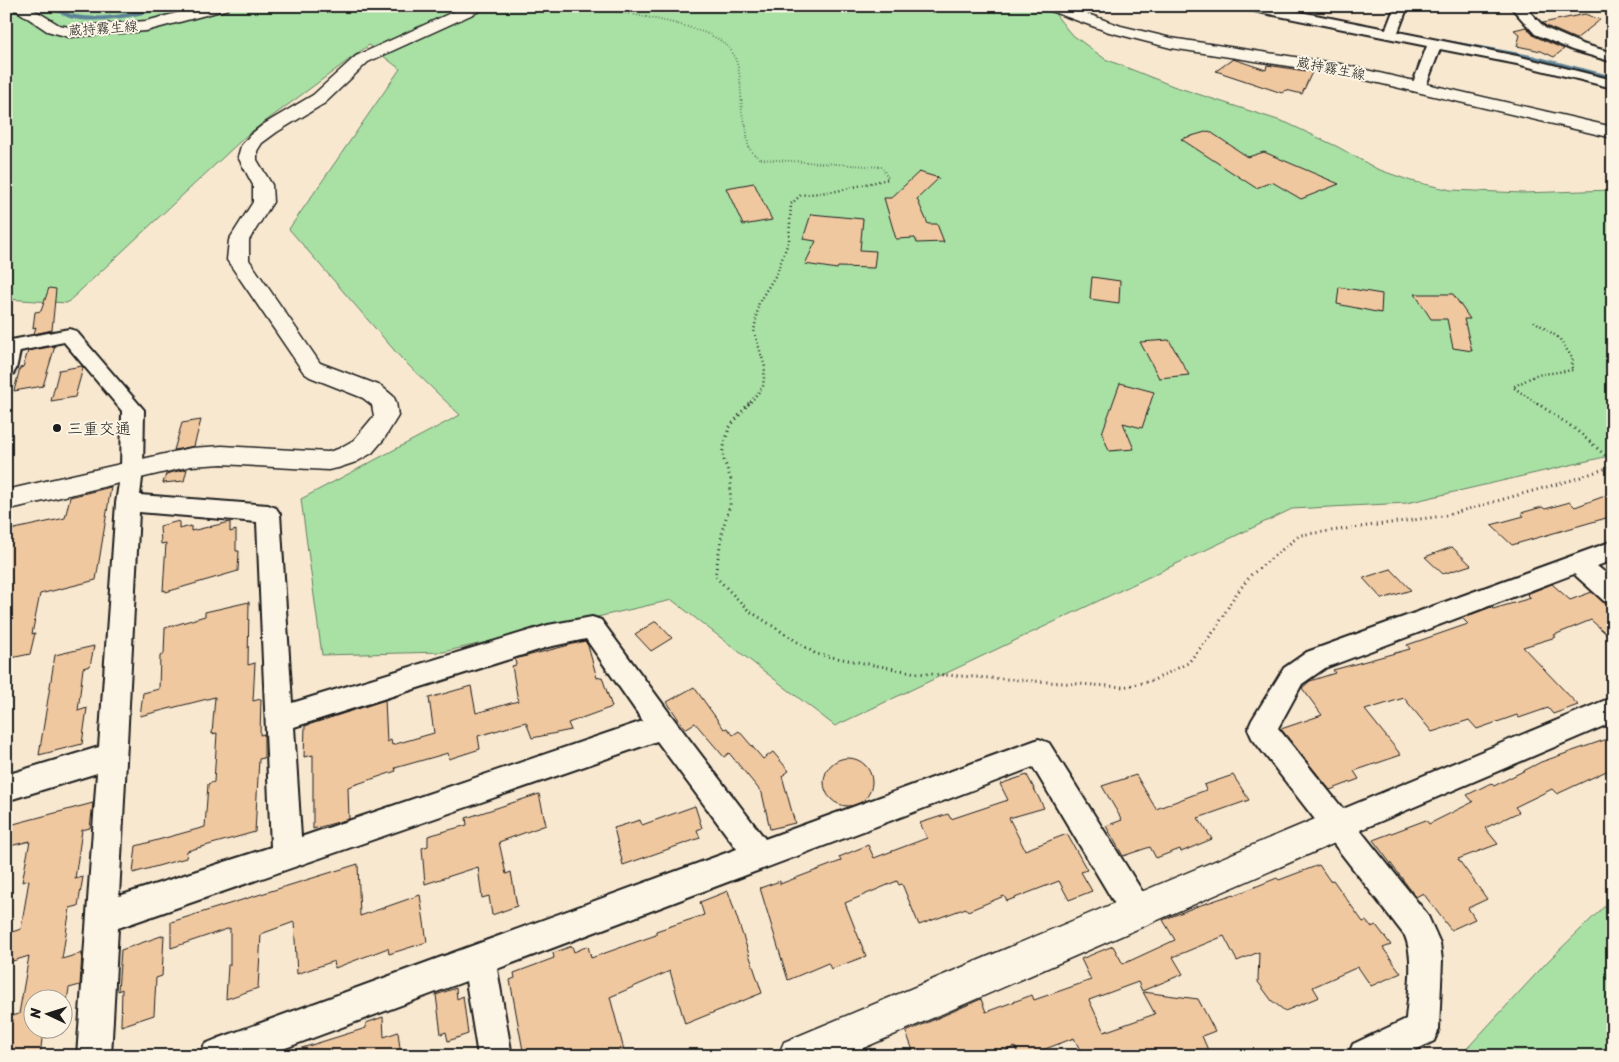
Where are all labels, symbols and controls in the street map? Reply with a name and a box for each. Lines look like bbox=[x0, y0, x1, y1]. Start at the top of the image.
street label: 蔵持霧生線 bbox=[67, 14, 139, 43]
street label: 蔵持霧生線 bbox=[1294, 50, 1368, 87]
place label: 三重交通 bbox=[67, 414, 131, 443]
marker: 三重交通 bbox=[51, 422, 63, 434]
north arrow bbox=[22, 990, 72, 1040]
text: N bbox=[23, 1007, 48, 1020]

